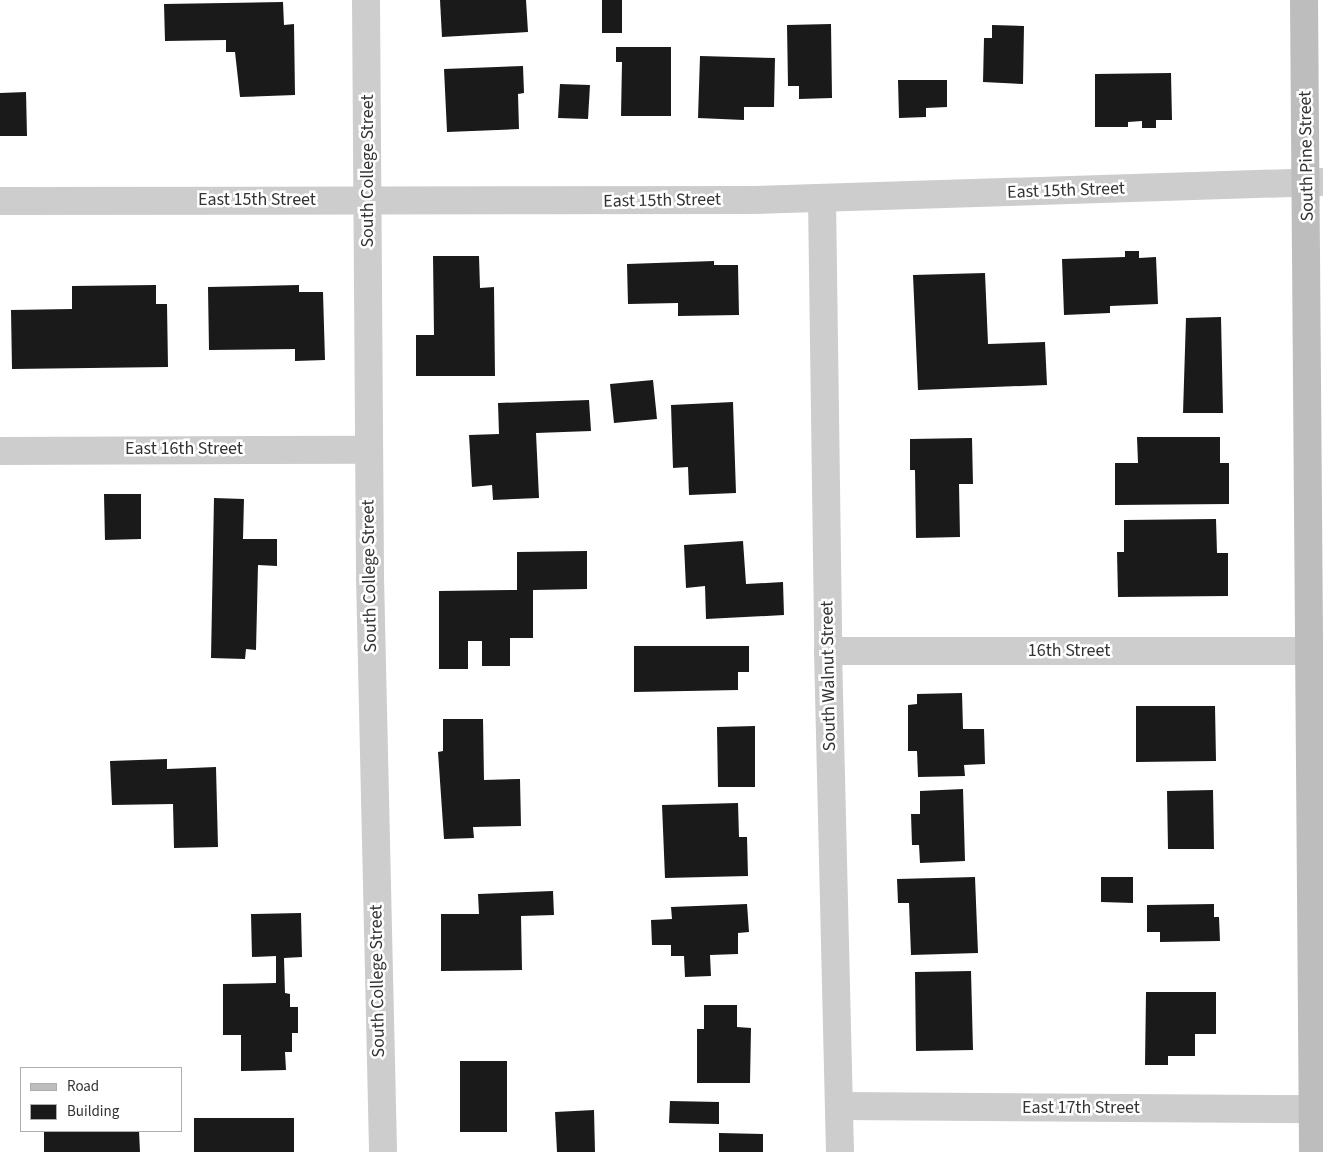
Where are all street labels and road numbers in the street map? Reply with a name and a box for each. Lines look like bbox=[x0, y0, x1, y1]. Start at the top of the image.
street label: South Pine Street bbox=[1295, 90, 1319, 222]
street label: South College Street bbox=[357, 94, 379, 248]
street label: East 15th Street bbox=[1007, 178, 1125, 204]
street label: East 15th Street bbox=[198, 189, 316, 211]
street label: East 15th Street bbox=[603, 189, 721, 213]
street label: East 16th Street bbox=[125, 438, 243, 460]
street label: South College Street bbox=[358, 499, 382, 653]
street label: South Walnut Street bbox=[817, 601, 841, 751]
street label: 16th Street bbox=[1028, 640, 1110, 662]
street label: South College Street bbox=[366, 904, 390, 1058]
street label: East 17th Street bbox=[1022, 1097, 1140, 1119]

